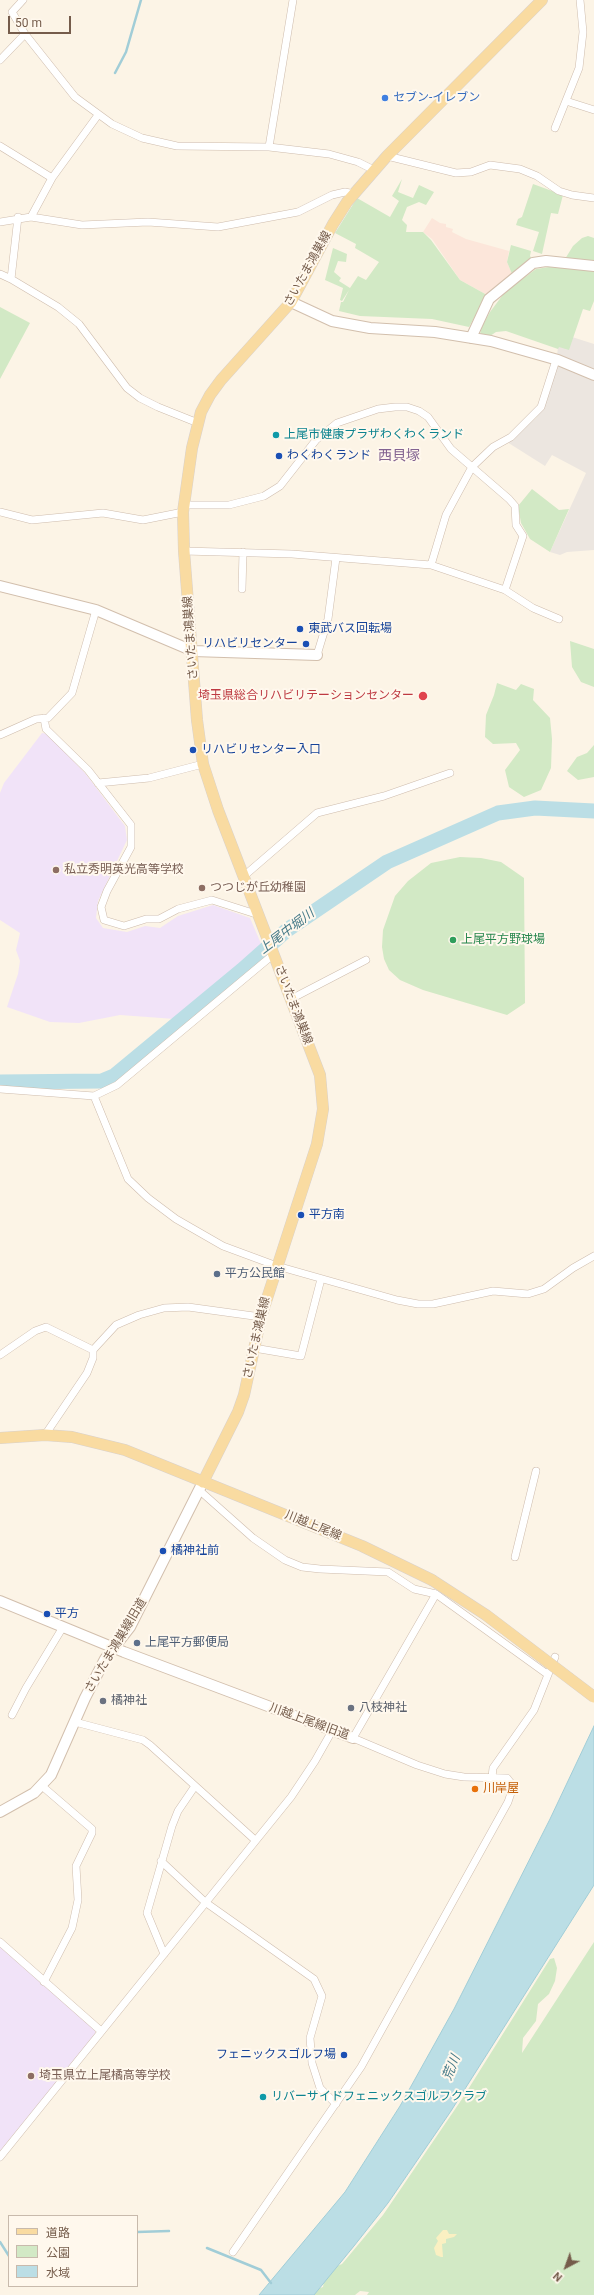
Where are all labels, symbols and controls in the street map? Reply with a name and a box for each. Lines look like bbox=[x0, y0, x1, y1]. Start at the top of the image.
scale bar bbox=[10, 8, 73, 34]
text: 50 m bbox=[15, 16, 42, 30]
place label: セブン-イレブン bbox=[393, 91, 480, 105]
marker: セブン-イレブン bbox=[380, 93, 390, 103]
street label: さいたま鴻巣線 bbox=[281, 229, 335, 309]
place label: 上尾市健康プラザわくわくランド bbox=[284, 428, 464, 442]
marker: 上尾市健康プラザわくわくランド bbox=[271, 430, 281, 440]
district label: 西貝塚 bbox=[378, 448, 420, 464]
place label: わくわくランド bbox=[287, 449, 371, 463]
marker: わくわくランド bbox=[274, 451, 284, 461]
street label: さいたま鴻巣線 bbox=[181, 596, 201, 680]
place label: 東武バス回転場 bbox=[308, 622, 392, 636]
marker: 東武バス回転場 bbox=[295, 624, 305, 634]
place label: リハビリセンター bbox=[202, 637, 298, 651]
marker: リハビリセンター bbox=[301, 639, 311, 649]
place label: 埼玉県総合リハビリテーションセンター bbox=[198, 689, 414, 703]
marker: 埼玉県総合リハビリテーションセンター bbox=[417, 690, 429, 702]
place label: リハビリセンター入口 bbox=[201, 743, 321, 757]
marker: リハビリセンター入口 bbox=[188, 745, 198, 755]
place label: 私立秀明英光高等学校 bbox=[64, 863, 184, 877]
marker: 私立秀明英光高等学校 bbox=[51, 865, 61, 875]
place label: つつじが丘幼稚園 bbox=[210, 881, 306, 895]
marker: つつじが丘幼稚園 bbox=[197, 883, 207, 893]
water label: 上尾中堀川 bbox=[256, 906, 318, 958]
place label: 上尾平方野球場 bbox=[461, 933, 545, 947]
marker: 上尾平方野球場 bbox=[448, 935, 458, 945]
street label: さいたま鴻巣線 bbox=[271, 963, 315, 1047]
place label: 平方南 bbox=[309, 1208, 345, 1222]
marker: 平方南 bbox=[296, 1210, 306, 1220]
place label: 平方公民館 bbox=[225, 1267, 285, 1281]
marker: 平方公民館 bbox=[212, 1269, 222, 1279]
street label: さいたま鴻巣線 bbox=[241, 1295, 273, 1381]
street label: 川越上尾線 bbox=[282, 1508, 344, 1544]
place label: 橘神社前 bbox=[171, 1544, 219, 1558]
marker: 橘神社前 bbox=[158, 1546, 168, 1556]
street label: さいたま鴻巣線旧道 bbox=[82, 1596, 150, 1696]
place label: 平方 bbox=[55, 1607, 79, 1621]
marker: 平方 bbox=[42, 1609, 52, 1619]
place label: 上尾平方郵便局 bbox=[145, 1636, 229, 1650]
marker: 上尾平方郵便局 bbox=[132, 1638, 142, 1648]
place label: 橘神社 bbox=[111, 1694, 147, 1708]
marker: 橘神社 bbox=[98, 1696, 108, 1706]
street label: 川越上尾線旧道 bbox=[267, 1701, 351, 1743]
place label: 八枝神社 bbox=[359, 1701, 407, 1715]
marker: 八枝神社 bbox=[346, 1703, 356, 1713]
place label: 川岸屋 bbox=[483, 1782, 519, 1796]
marker: 川岸屋 bbox=[470, 1784, 480, 1794]
place label: フェニックスゴルフ場 bbox=[216, 2048, 336, 2062]
marker: フェニックスゴルフ場 bbox=[339, 2050, 349, 2060]
water label: 荒川 bbox=[440, 2053, 464, 2083]
place label: 埼玉県立上尾橘高等学校 bbox=[39, 2069, 171, 2083]
marker: 埼玉県立上尾橘高等学校 bbox=[26, 2071, 36, 2081]
place label: リバーサイドフェニックスゴルフクラブ bbox=[271, 2090, 487, 2104]
marker: リバーサイドフェニックスゴルフクラブ bbox=[258, 2092, 268, 2102]
legend bbox=[8, 2215, 138, 2287]
text: 道路 bbox=[46, 2226, 70, 2240]
text: 公園 bbox=[46, 2246, 70, 2260]
north arrow bbox=[546, 2247, 586, 2287]
text: 水域 bbox=[46, 2266, 70, 2280]
text: N bbox=[551, 2269, 565, 2284]

